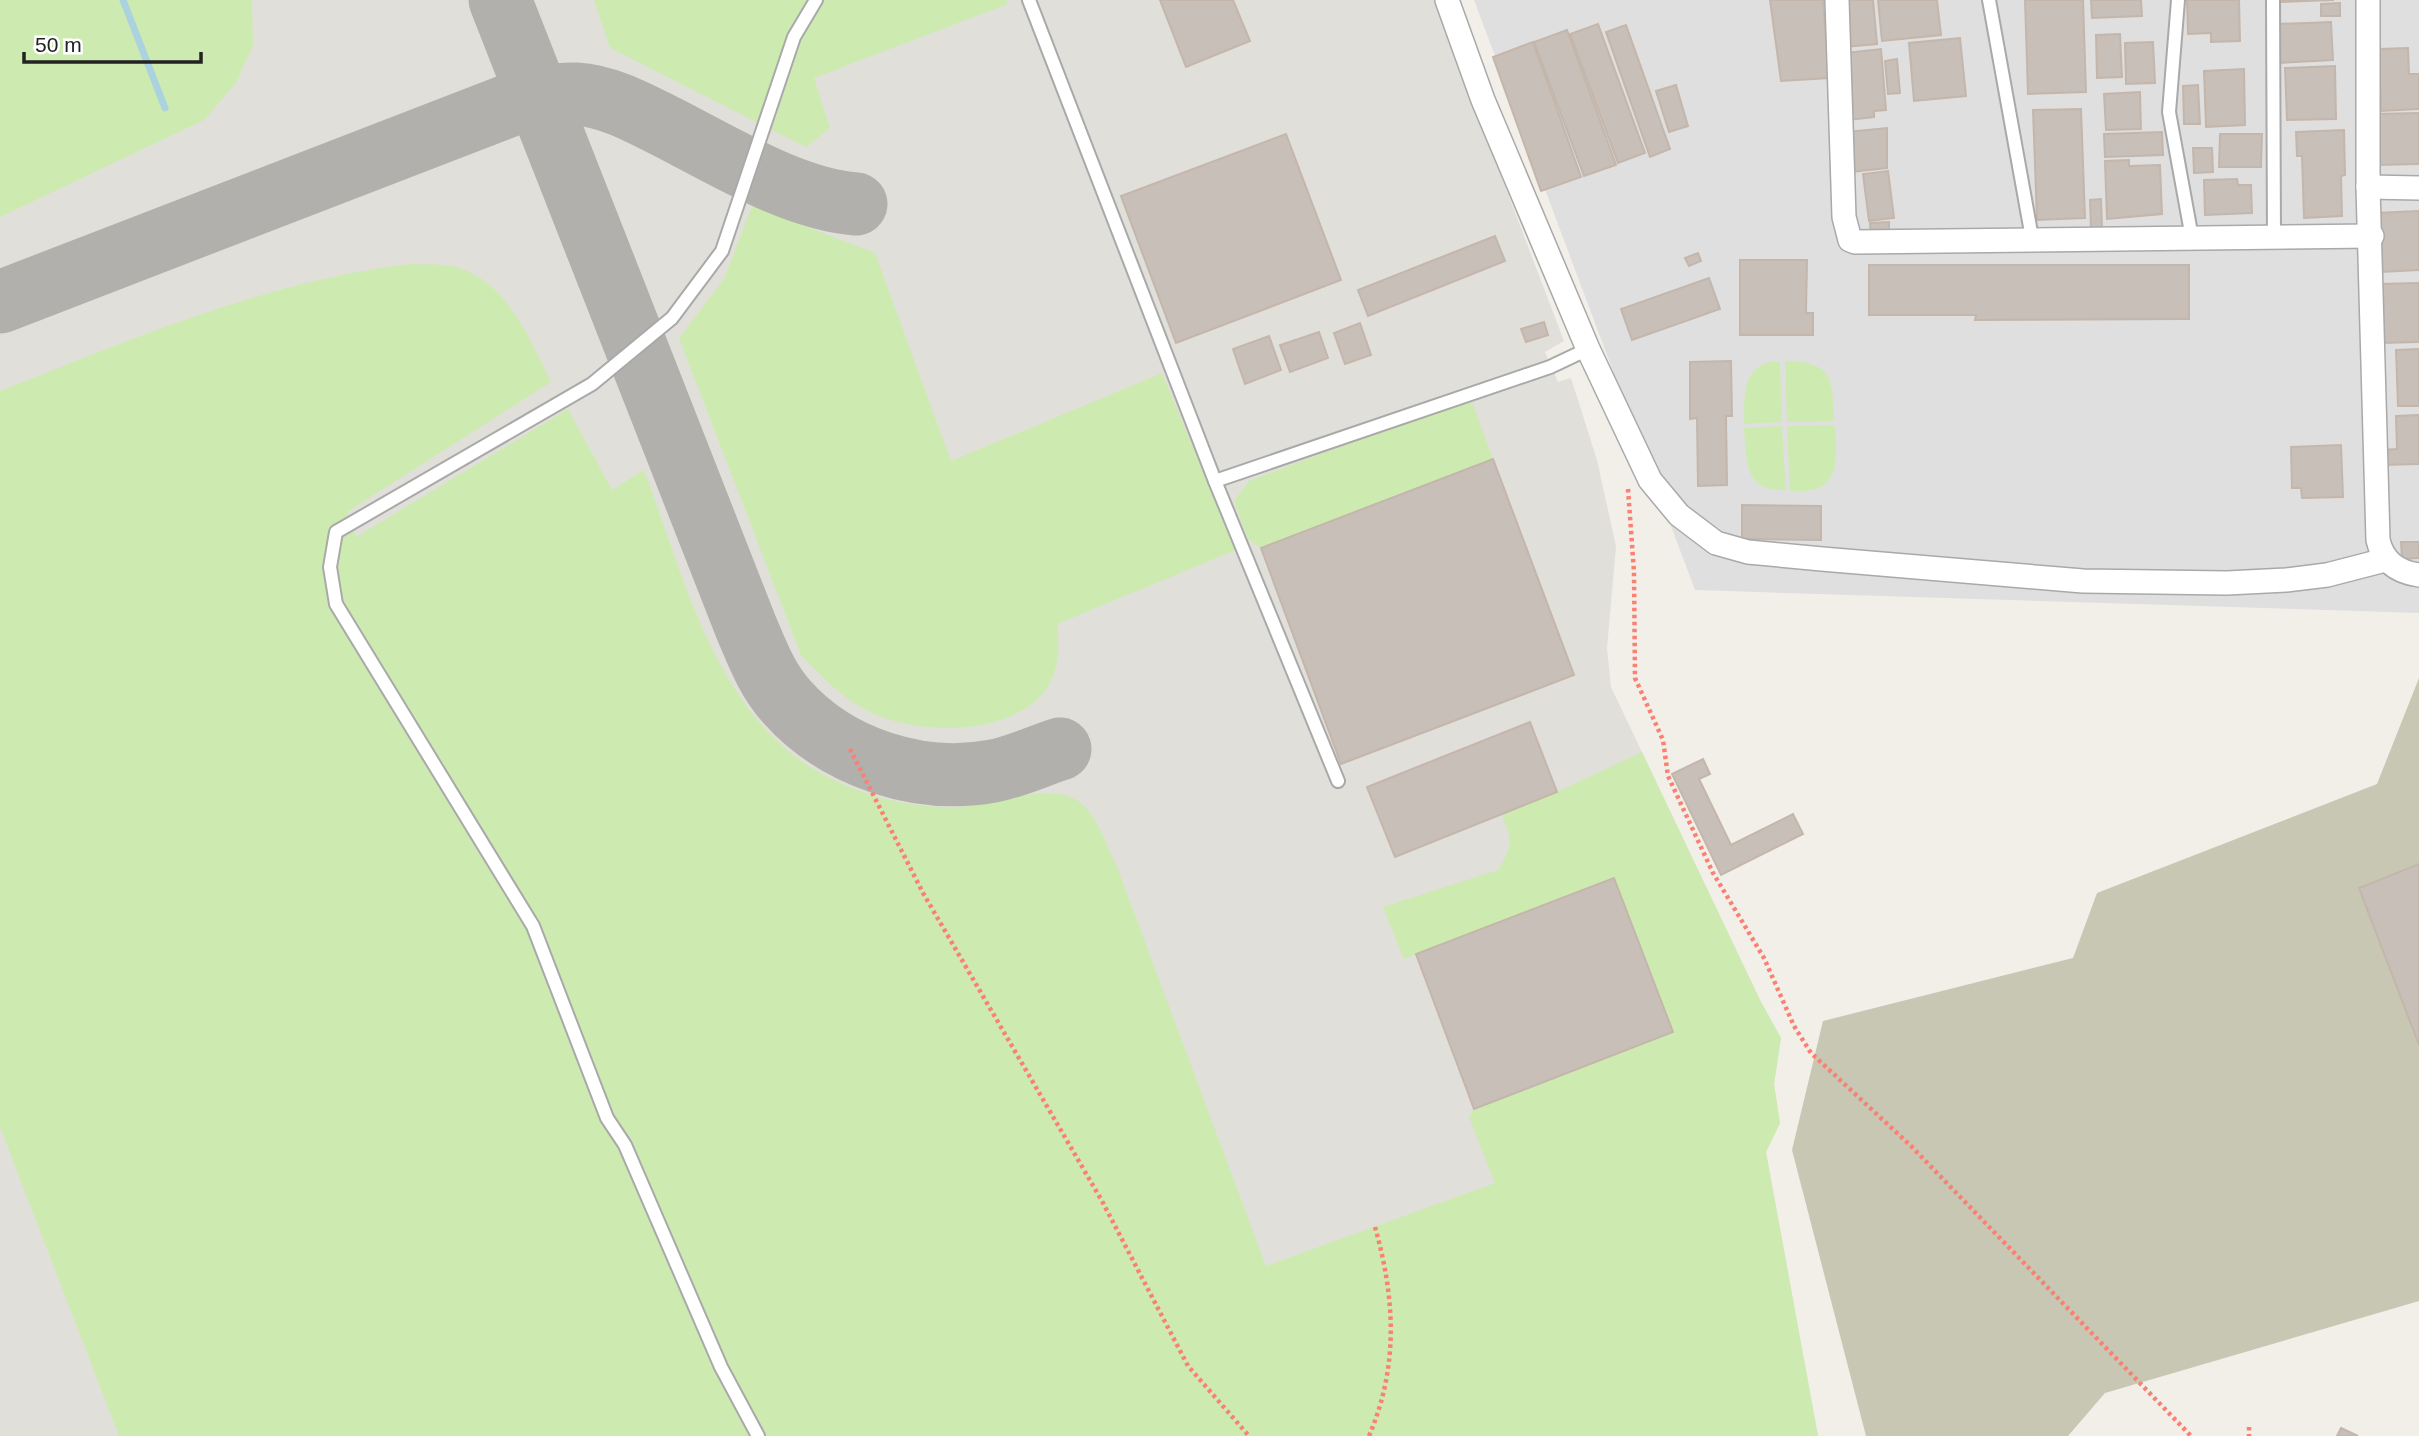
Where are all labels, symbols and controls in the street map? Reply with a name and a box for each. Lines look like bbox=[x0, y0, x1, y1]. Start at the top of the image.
scale bar bbox=[24, 21, 201, 65]
text: 50 m bbox=[35, 33, 82, 56]

